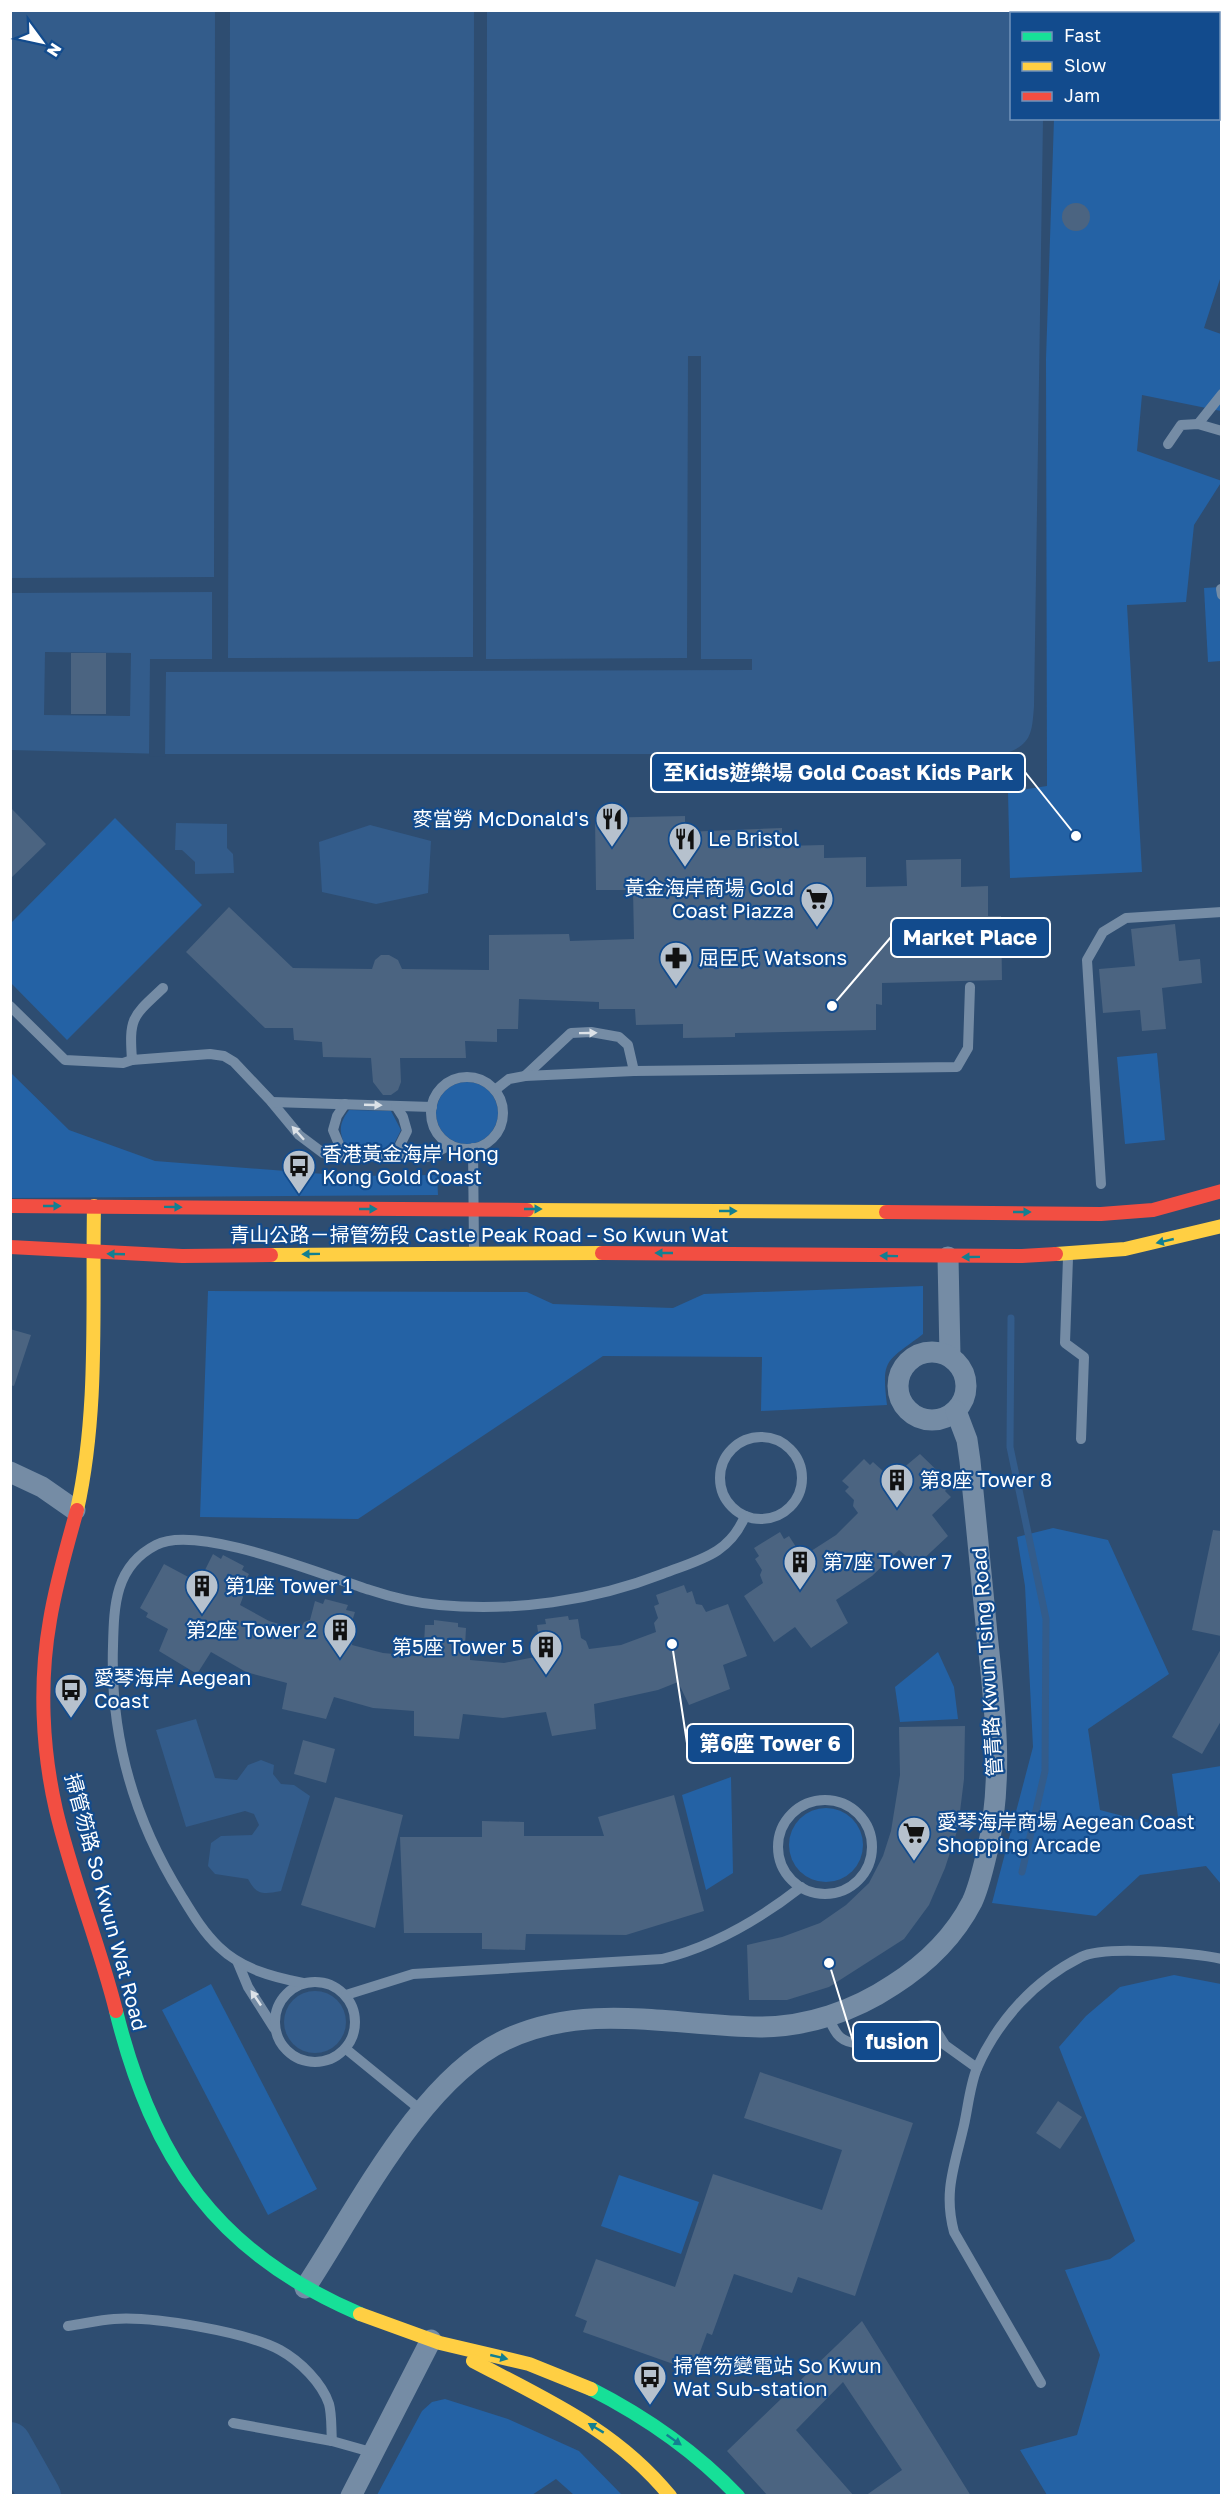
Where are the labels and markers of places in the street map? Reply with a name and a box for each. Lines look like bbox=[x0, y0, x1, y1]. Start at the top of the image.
callout: 至Kids遊樂場 Gold Coast Kids Park bbox=[651, 753, 1025, 792]
restaurant icon: 麥當勞 McDonald's bbox=[594, 801, 630, 848]
place label: 麥當勞 McDonald's bbox=[413, 806, 589, 830]
restaurant icon: Le Bristol bbox=[667, 821, 703, 868]
place label: Le Bristol bbox=[708, 826, 799, 850]
place label: 黃金海岸商場 Gold Coast Piazza bbox=[624, 875, 794, 922]
supermarket icon: 黃金海岸商場 Gold Coast Piazza bbox=[799, 881, 835, 928]
callout: Market Place bbox=[891, 918, 1050, 957]
pharmacy icon: 屈臣氏 Watsons bbox=[658, 940, 694, 987]
place label: 屈臣氏 Watsons bbox=[699, 945, 847, 969]
place label: 香港黃金海岸 Hong Kong Gold Coast bbox=[322, 1141, 499, 1188]
bus stop icon: 香港黃金海岸 Hong Kong Gold Coast bbox=[281, 1148, 317, 1195]
building icon: 第8座 Tower 8 bbox=[879, 1462, 915, 1509]
place label: 第8座 Tower 8 bbox=[920, 1467, 1052, 1491]
building icon: 第7座 Tower 7 bbox=[782, 1544, 818, 1591]
place label: 第7座 Tower 7 bbox=[823, 1549, 952, 1573]
building icon: 第1座 Tower 1 bbox=[184, 1568, 220, 1615]
place label: 第1座 Tower 1 bbox=[225, 1573, 352, 1597]
building icon: 第2座 Tower 2 bbox=[322, 1612, 358, 1659]
place label: 第2座 Tower 2 bbox=[186, 1617, 317, 1641]
building icon: 第5座 Tower 5 bbox=[528, 1629, 564, 1676]
place label: 第5座 Tower 5 bbox=[392, 1634, 523, 1658]
place label: 愛琴海岸 Aegean Coast bbox=[94, 1665, 251, 1712]
bus stop icon: 愛琴海岸 Aegean Coast bbox=[53, 1672, 89, 1719]
callout: 第6座 Tower 6 bbox=[687, 1724, 853, 1763]
place label: 愛琴海岸商場 Aegean Coast Shopping Arcade bbox=[937, 1809, 1195, 1856]
supermarket icon: 愛琴海岸商場 Aegean Coast Shopping Arcade bbox=[896, 1815, 932, 1862]
callout: fusion bbox=[853, 2022, 940, 2061]
place label: 掃管笏變電站 So Kwun Wat Sub-station bbox=[673, 2353, 882, 2400]
bus stop icon: 掃管笏變電站 So Kwun Wat Sub-station bbox=[632, 2359, 668, 2406]

